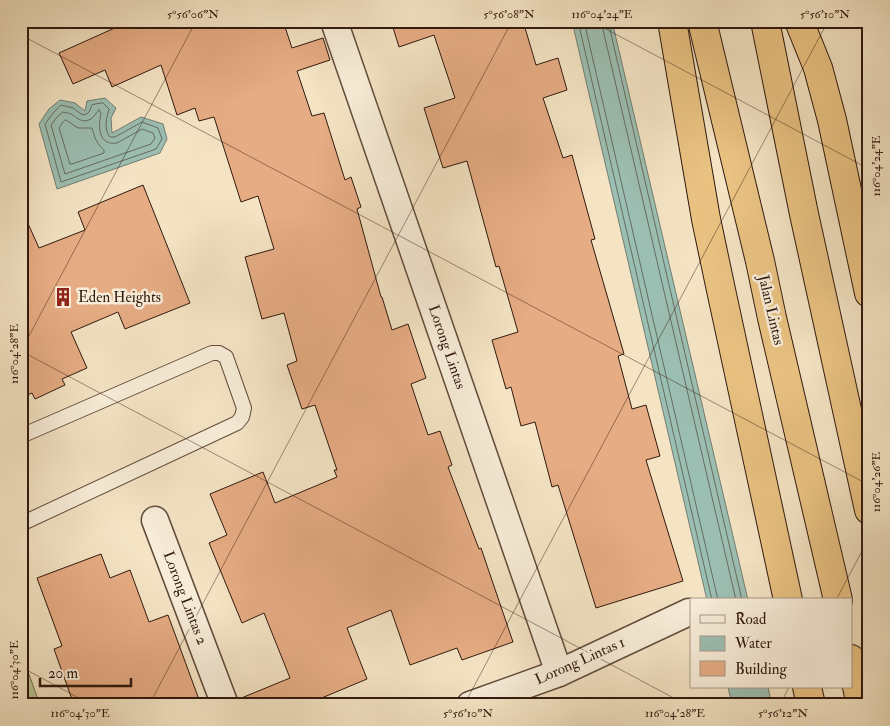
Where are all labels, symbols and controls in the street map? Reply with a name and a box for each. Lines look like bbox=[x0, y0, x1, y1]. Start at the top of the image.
text: 5°56'06"N bbox=[167, 7, 219, 22]
text: 5°56'08"N bbox=[483, 7, 535, 22]
text: 116°04'24"E bbox=[572, 7, 633, 22]
text: 5°56'10"N bbox=[800, 7, 850, 22]
text: 116°04'24"E bbox=[869, 135, 884, 196]
street label: Jalan Lintas bbox=[753, 272, 788, 347]
building icon: Eden Heights bbox=[52, 286, 74, 308]
place label: Eden Heights bbox=[78, 288, 161, 307]
street label: Lorong Lintas bbox=[424, 302, 470, 392]
text: 116°04'28"E bbox=[7, 324, 22, 384]
text: 116°04'26"E bbox=[869, 451, 884, 512]
street label: Lorong Lintas 2 bbox=[158, 549, 212, 648]
legend bbox=[690, 598, 852, 688]
text: Road bbox=[735, 610, 767, 629]
street label: Lorong Lintas 1 bbox=[532, 633, 628, 689]
text: Water bbox=[734, 634, 772, 653]
text: 116°04'30"E bbox=[7, 640, 22, 700]
scale bar bbox=[40, 656, 131, 688]
text: Building bbox=[735, 660, 787, 679]
text: 20 m bbox=[48, 664, 78, 683]
text: 116°04'30"E bbox=[50, 706, 110, 721]
text: 5°56'10"N bbox=[443, 706, 493, 721]
text: 116°04'28"E bbox=[645, 706, 705, 721]
text: 5°56'12"N bbox=[758, 706, 808, 721]

